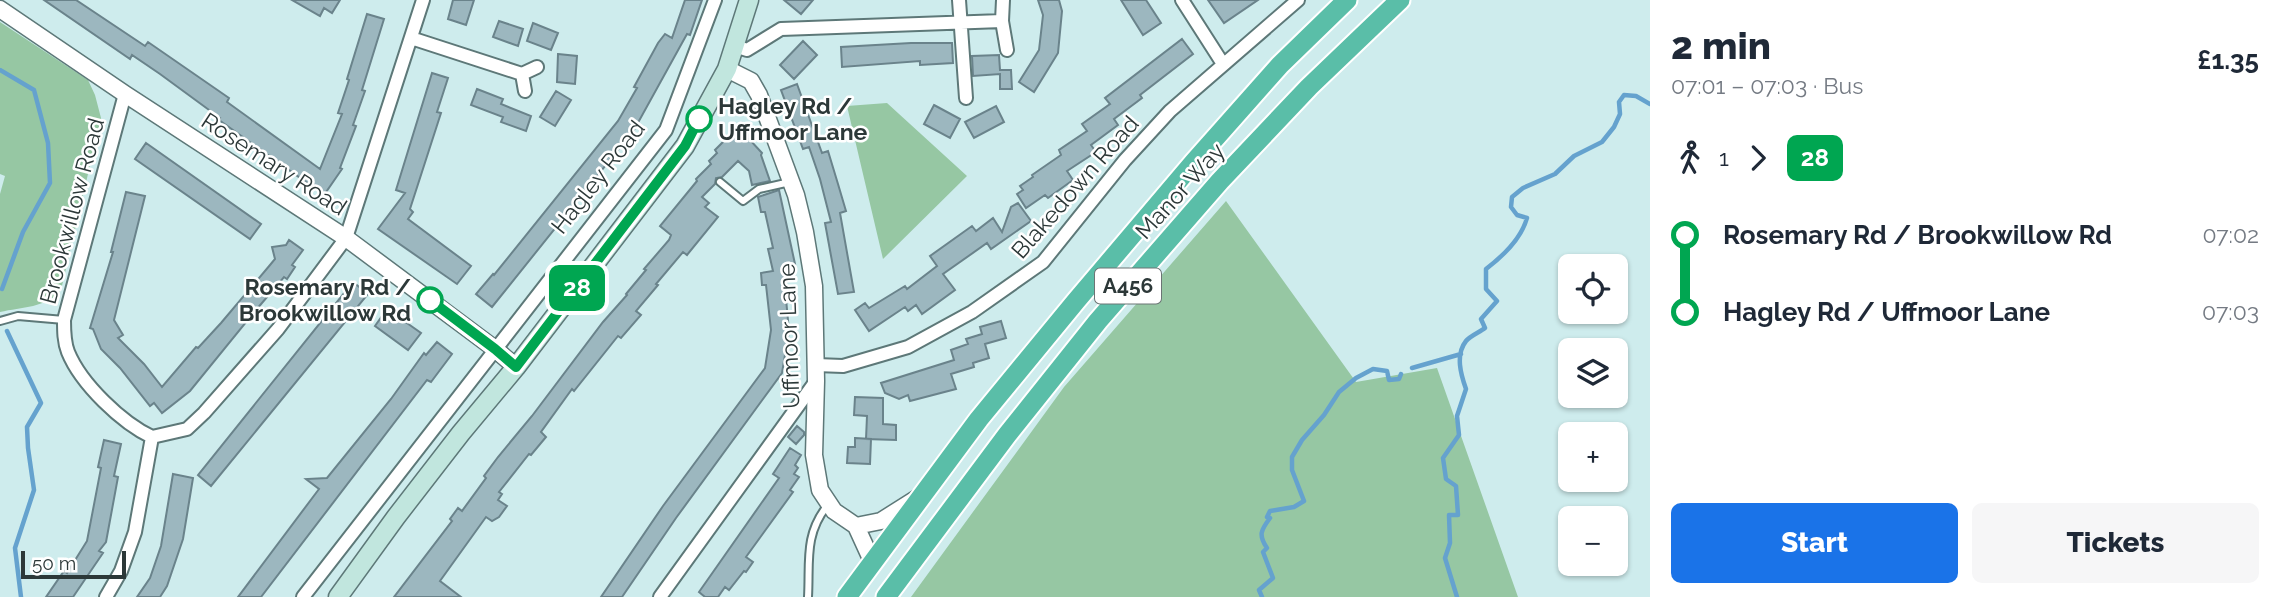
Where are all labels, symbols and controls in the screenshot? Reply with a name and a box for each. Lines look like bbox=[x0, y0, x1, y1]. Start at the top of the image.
text: 2 min bbox=[1671, 23, 1771, 68]
text: £1.35 bbox=[2197, 45, 2259, 75]
text: 07:01 – 07:03 · Bus bbox=[1671, 72, 1863, 99]
place label: Hagley Rd / Uffmoor Lane bbox=[718, 92, 868, 145]
marker: Hagley Rd / Uffmoor Lane bbox=[686, 106, 712, 132]
street label: Rosemary Road bbox=[197, 107, 352, 221]
street label: Blakedown Road bbox=[1005, 110, 1144, 263]
street label: Brookwillow Road bbox=[34, 115, 109, 307]
street label: Hagley Road bbox=[545, 115, 650, 239]
street label: Manor Way bbox=[1130, 137, 1230, 244]
icon: walk bbox=[1671, 139, 1709, 177]
icon: forward bbox=[1739, 139, 1777, 177]
text: 28 bbox=[1801, 143, 1829, 172]
text: 1 bbox=[1719, 144, 1729, 171]
text: Rosemary Rd / Brookwillow Rd bbox=[1723, 220, 2112, 250]
text: 07:02 bbox=[2202, 221, 2259, 248]
map controls bbox=[1558, 254, 1628, 576]
button: locate bbox=[1558, 254, 1628, 324]
street label: Uffmoor Lane bbox=[772, 263, 805, 409]
line badge: 28 bbox=[546, 265, 608, 311]
road number: A456 bbox=[1095, 268, 1161, 304]
place label: Rosemary Rd / Brookwillow Rd bbox=[239, 273, 411, 326]
text: 28 bbox=[563, 273, 591, 302]
marker: Rosemary Rd / Brookwillow Rd bbox=[417, 287, 443, 313]
text: Hagley Rd / Uffmoor Lane bbox=[1723, 297, 2050, 327]
text: 07:03 bbox=[2202, 298, 2259, 325]
button: layers bbox=[1558, 338, 1628, 408]
button: + bbox=[1558, 422, 1628, 492]
button: Start bbox=[1671, 503, 1958, 583]
button: Tickets bbox=[1972, 503, 2259, 583]
button: − bbox=[1558, 506, 1628, 576]
scale bar bbox=[21, 548, 126, 580]
text: 50 m bbox=[32, 552, 76, 574]

